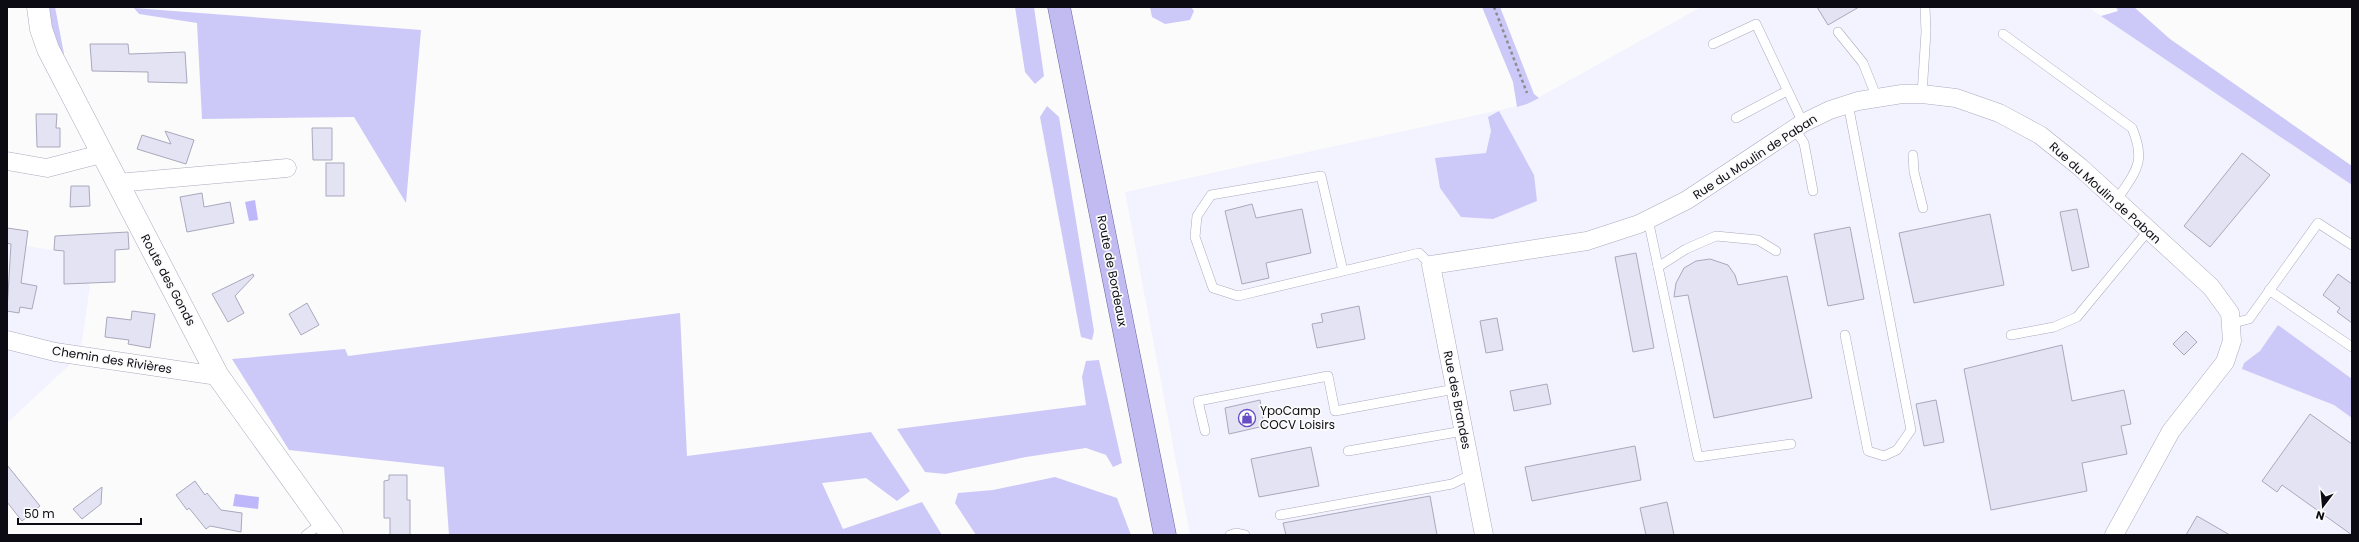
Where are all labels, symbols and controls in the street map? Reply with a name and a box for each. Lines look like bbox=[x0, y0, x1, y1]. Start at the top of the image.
street label: Rue du Moulin de Paban bbox=[1689, 110, 1820, 203]
street label: Rue du Moulin de Paban bbox=[2046, 138, 2165, 247]
street label: Route de Bordeaux bbox=[1093, 214, 1132, 328]
street label: Route des Gonds bbox=[137, 231, 200, 329]
street label: Chemin des Rivières bbox=[51, 342, 173, 377]
street label: Rue des Brandes bbox=[1440, 349, 1475, 451]
place label: YpoCamp COCV Loisirs bbox=[1260, 402, 1335, 433]
shop icon: YpoCamp COCV Loisirs bbox=[1237, 408, 1257, 428]
north arrow bbox=[2303, 486, 2343, 526]
scale bar bbox=[18, 500, 141, 526]
text: 50 m bbox=[24, 505, 55, 522]
text: N bbox=[2314, 507, 2326, 524]

